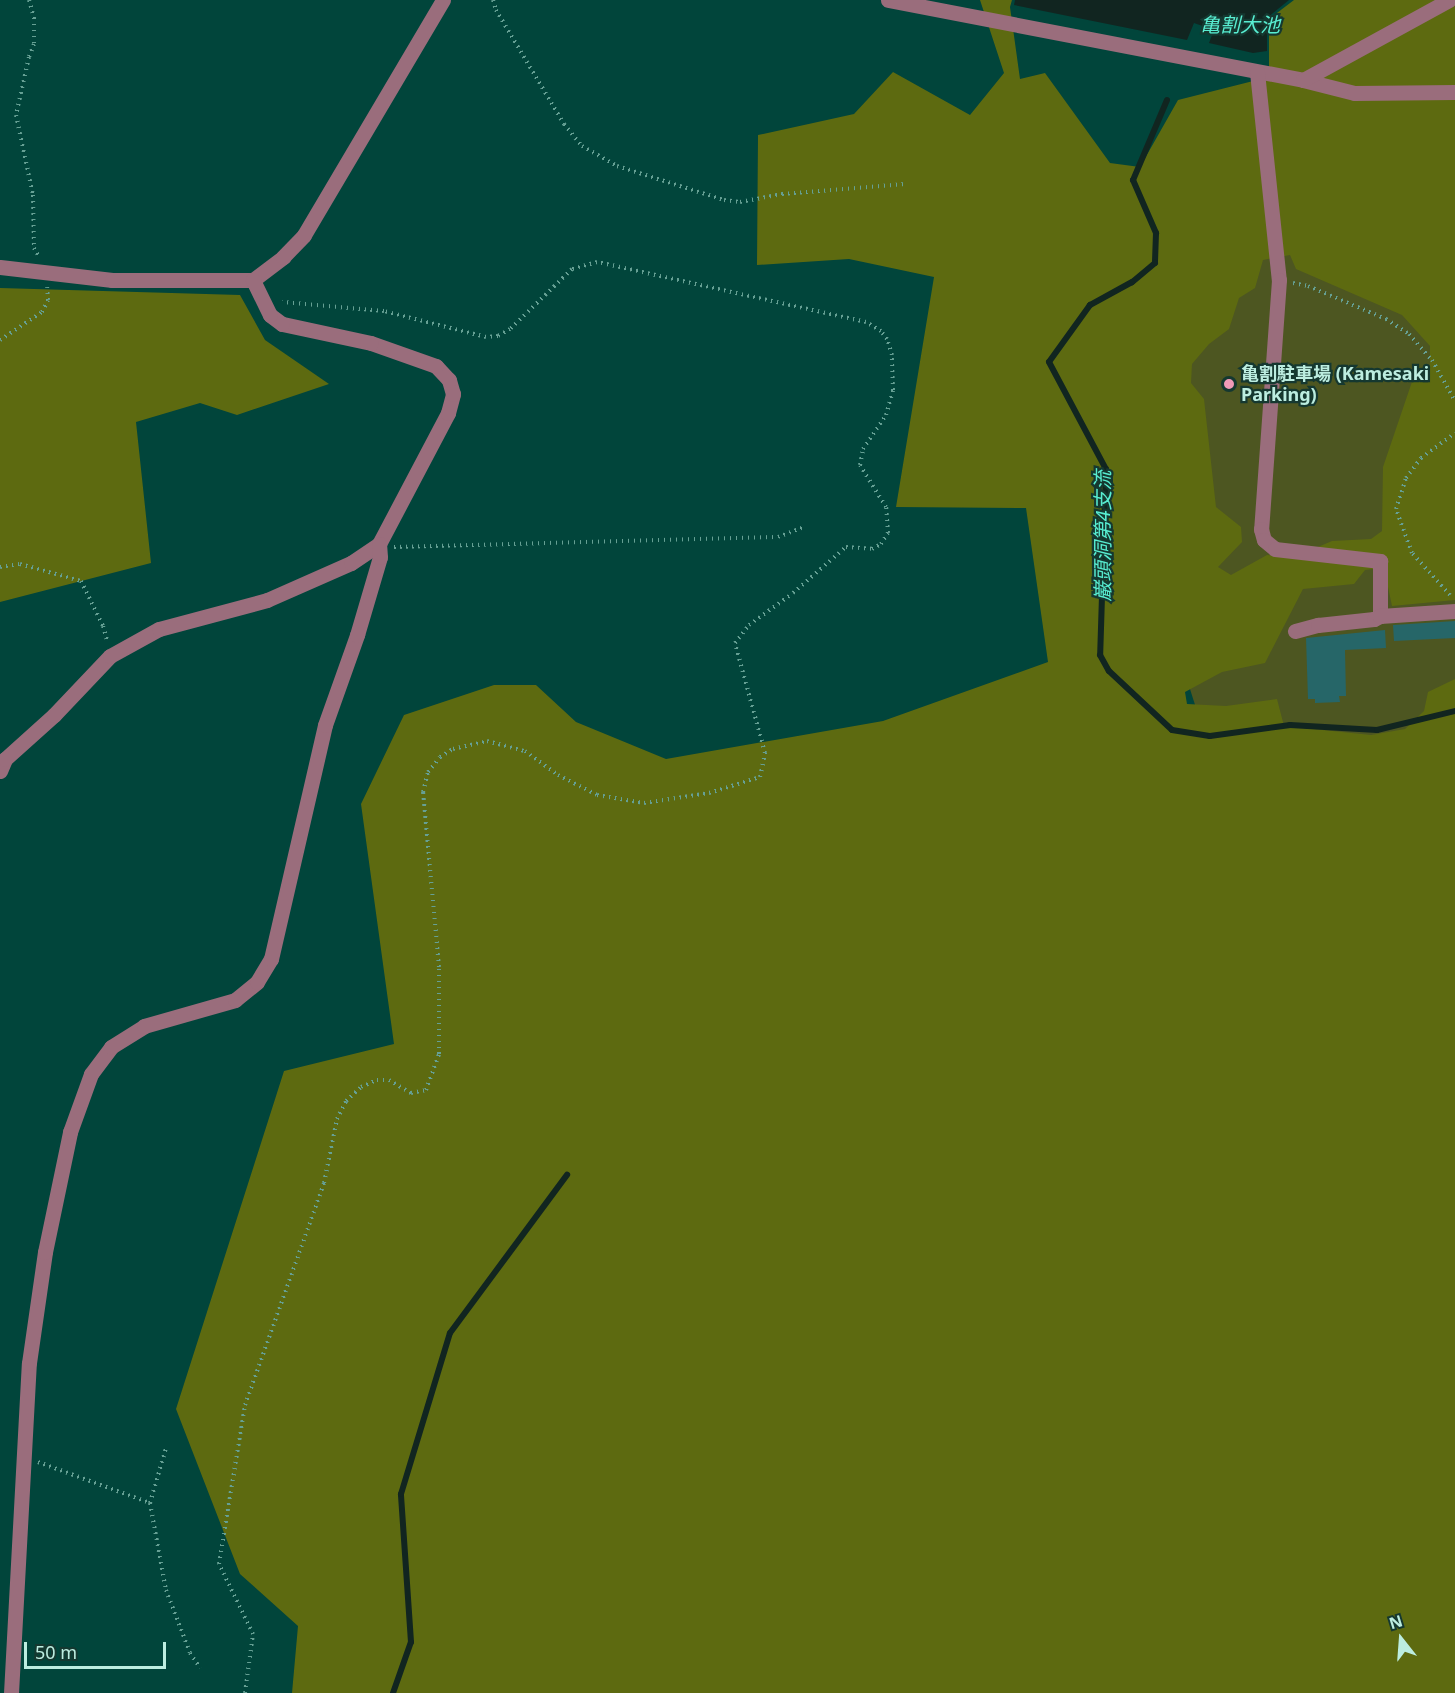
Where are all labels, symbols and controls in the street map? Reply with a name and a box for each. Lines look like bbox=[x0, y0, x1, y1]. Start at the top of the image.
water label: 亀割大池 bbox=[1200, 12, 1280, 36]
place label: 亀割駐車場 (Kamesaki Parking) bbox=[1241, 363, 1429, 406]
marker: 亀割駐車場 (Kamesaki Parking) bbox=[1222, 377, 1236, 391]
water label: 巌頭洞第4支流 bbox=[1090, 470, 1114, 602]
north arrow bbox=[1371, 1609, 1431, 1669]
text: N bbox=[1386, 1609, 1405, 1634]
scale bar bbox=[27, 1630, 170, 1668]
text: 50 m bbox=[35, 1640, 77, 1664]

